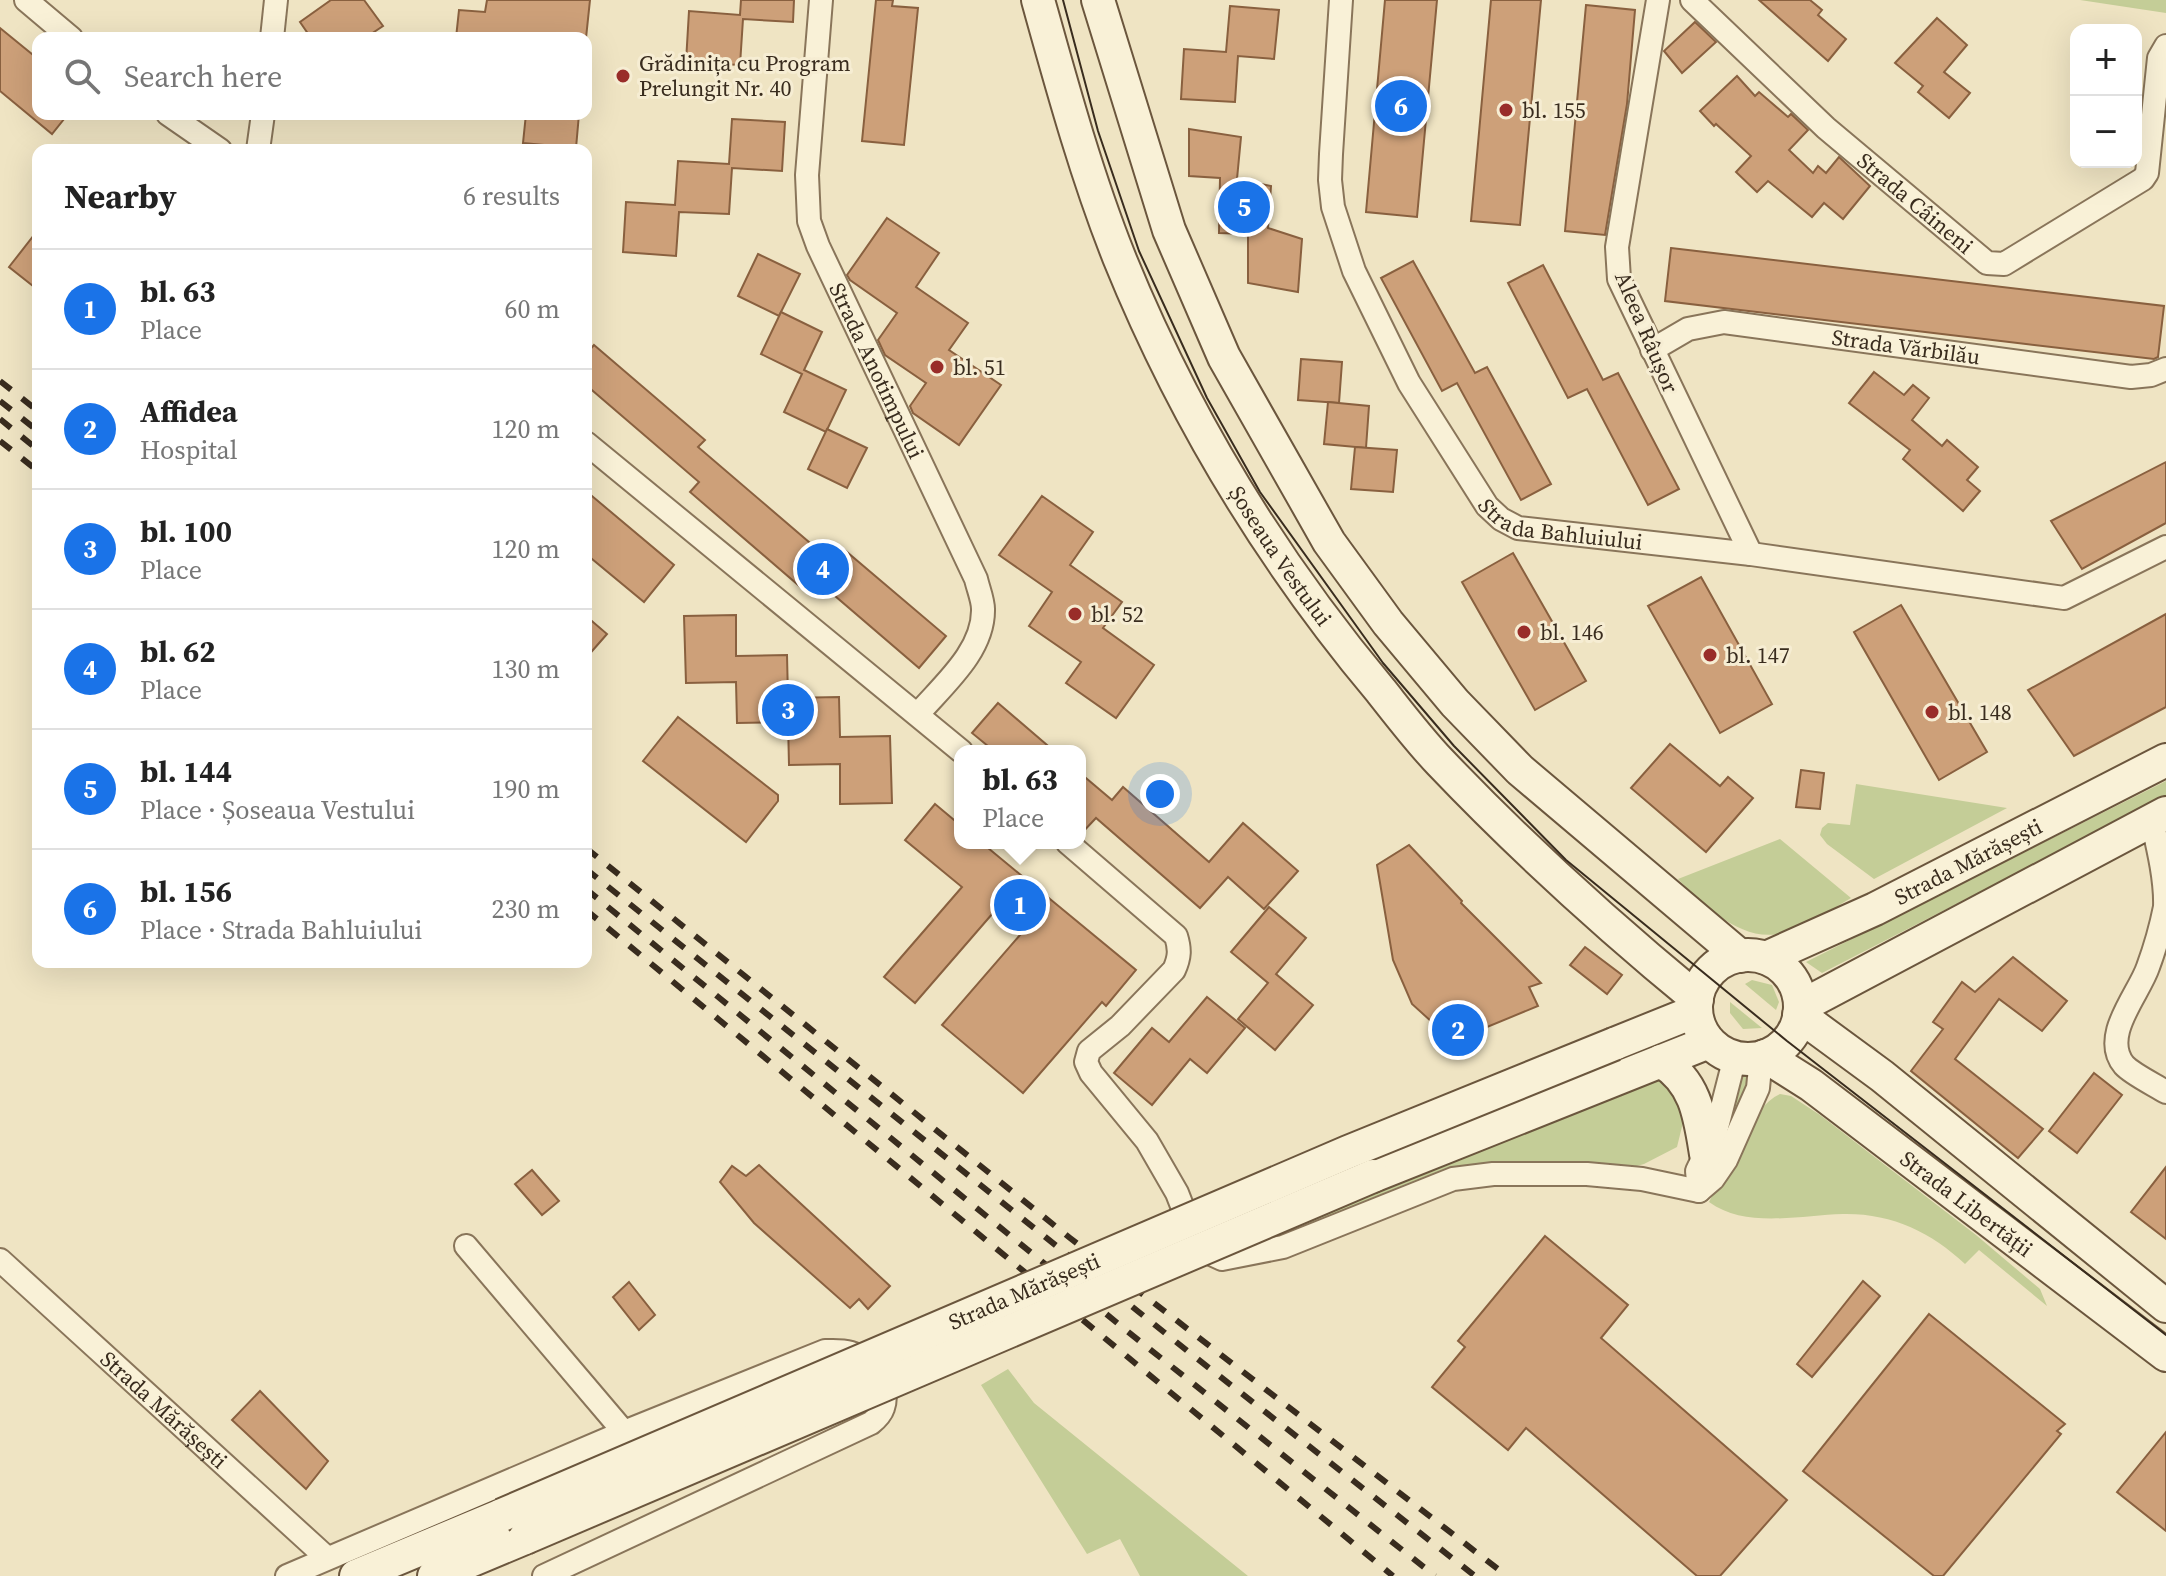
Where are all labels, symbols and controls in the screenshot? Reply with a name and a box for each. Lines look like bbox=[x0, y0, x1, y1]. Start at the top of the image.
map controls bbox=[2070, 24, 2142, 168]
button: + bbox=[2070, 24, 2142, 96]
search box bbox=[32, 32, 592, 120]
place label: Grădinița cu Program Prelungit Nr. 40 bbox=[639, 48, 851, 103]
icon: search bbox=[60, 54, 104, 98]
text: Search here bbox=[124, 56, 282, 97]
marker: Grădinița cu Program Prelungit Nr. 40 bbox=[614, 67, 632, 85]
pin: 6 bbox=[1375, 76, 1427, 136]
place label: bl. 155 bbox=[1522, 95, 1586, 125]
button: − bbox=[2070, 96, 2142, 168]
marker: bl. 155 bbox=[1497, 101, 1515, 119]
street label: Strada Câineni bbox=[1851, 145, 1980, 260]
text: Nearby bbox=[64, 173, 177, 219]
pin: 5 bbox=[1218, 177, 1270, 237]
text: 6 results bbox=[463, 178, 560, 214]
street label: Aleea Râușor bbox=[1608, 267, 1686, 398]
text: bl. 63 bbox=[140, 271, 216, 312]
street label: Strada Anotimpului bbox=[823, 278, 932, 463]
text: 1 bbox=[83, 291, 97, 327]
text: 60 m bbox=[505, 291, 560, 327]
text: Place bbox=[140, 312, 202, 348]
street label: Strada Vărbilău bbox=[1830, 322, 1982, 371]
place label: bl. 51 bbox=[953, 352, 1006, 382]
marker: bl. 51 bbox=[928, 358, 946, 376]
text: Affidea bbox=[140, 391, 238, 432]
text: 2 bbox=[83, 411, 97, 447]
text: 120 m bbox=[492, 411, 560, 447]
text: Hospital bbox=[140, 432, 238, 468]
street label: Șoseaua Vestului bbox=[1222, 480, 1339, 632]
street label: Strada Bahluiului bbox=[1471, 493, 1644, 557]
text: bl. 100 bbox=[140, 511, 232, 552]
text: 3 bbox=[83, 531, 97, 567]
text: 120 m bbox=[492, 531, 560, 567]
pin: 4 bbox=[797, 539, 849, 599]
text: Place bbox=[140, 552, 202, 588]
place label: bl. 52 bbox=[1091, 599, 1144, 629]
marker: bl. 52 bbox=[1066, 605, 1084, 623]
place label: bl. 146 bbox=[1540, 617, 1604, 647]
marker: bl. 146 bbox=[1515, 623, 1533, 641]
text: bl. 62 bbox=[140, 631, 216, 672]
place label: bl. 147 bbox=[1726, 640, 1790, 670]
marker: bl. 147 bbox=[1701, 646, 1719, 664]
text: 4 bbox=[83, 651, 97, 687]
text: 130 m bbox=[492, 651, 560, 687]
text: Place bbox=[140, 672, 202, 708]
pin: 3 bbox=[762, 680, 814, 740]
place label: bl. 148 bbox=[1948, 697, 2012, 727]
marker: bl. 148 bbox=[1923, 703, 1941, 721]
popup bbox=[954, 745, 1086, 849]
text: bl. 144 bbox=[140, 751, 232, 792]
text: bl. 63 bbox=[982, 759, 1058, 800]
text: 5 bbox=[83, 771, 97, 807]
text: 190 m bbox=[492, 771, 560, 807]
your location bbox=[1140, 774, 1180, 814]
text: Place · Șoseaua Vestului bbox=[140, 792, 415, 828]
text: Place bbox=[982, 800, 1044, 836]
street label: Strada Mărășești bbox=[1889, 811, 2047, 912]
text: bl. 156 bbox=[140, 871, 232, 912]
pin: 1 bbox=[994, 875, 1046, 935]
text: 6 bbox=[83, 891, 97, 927]
text: 230 m bbox=[492, 891, 560, 927]
text: Place · Strada Bahluiului bbox=[140, 912, 422, 948]
pin: 2 bbox=[1432, 1000, 1484, 1060]
street label: Strada Libertății bbox=[1894, 1143, 2039, 1264]
street label: Strada Mărășești bbox=[944, 1245, 1104, 1337]
street label: Strada Mărășești bbox=[94, 1344, 234, 1475]

